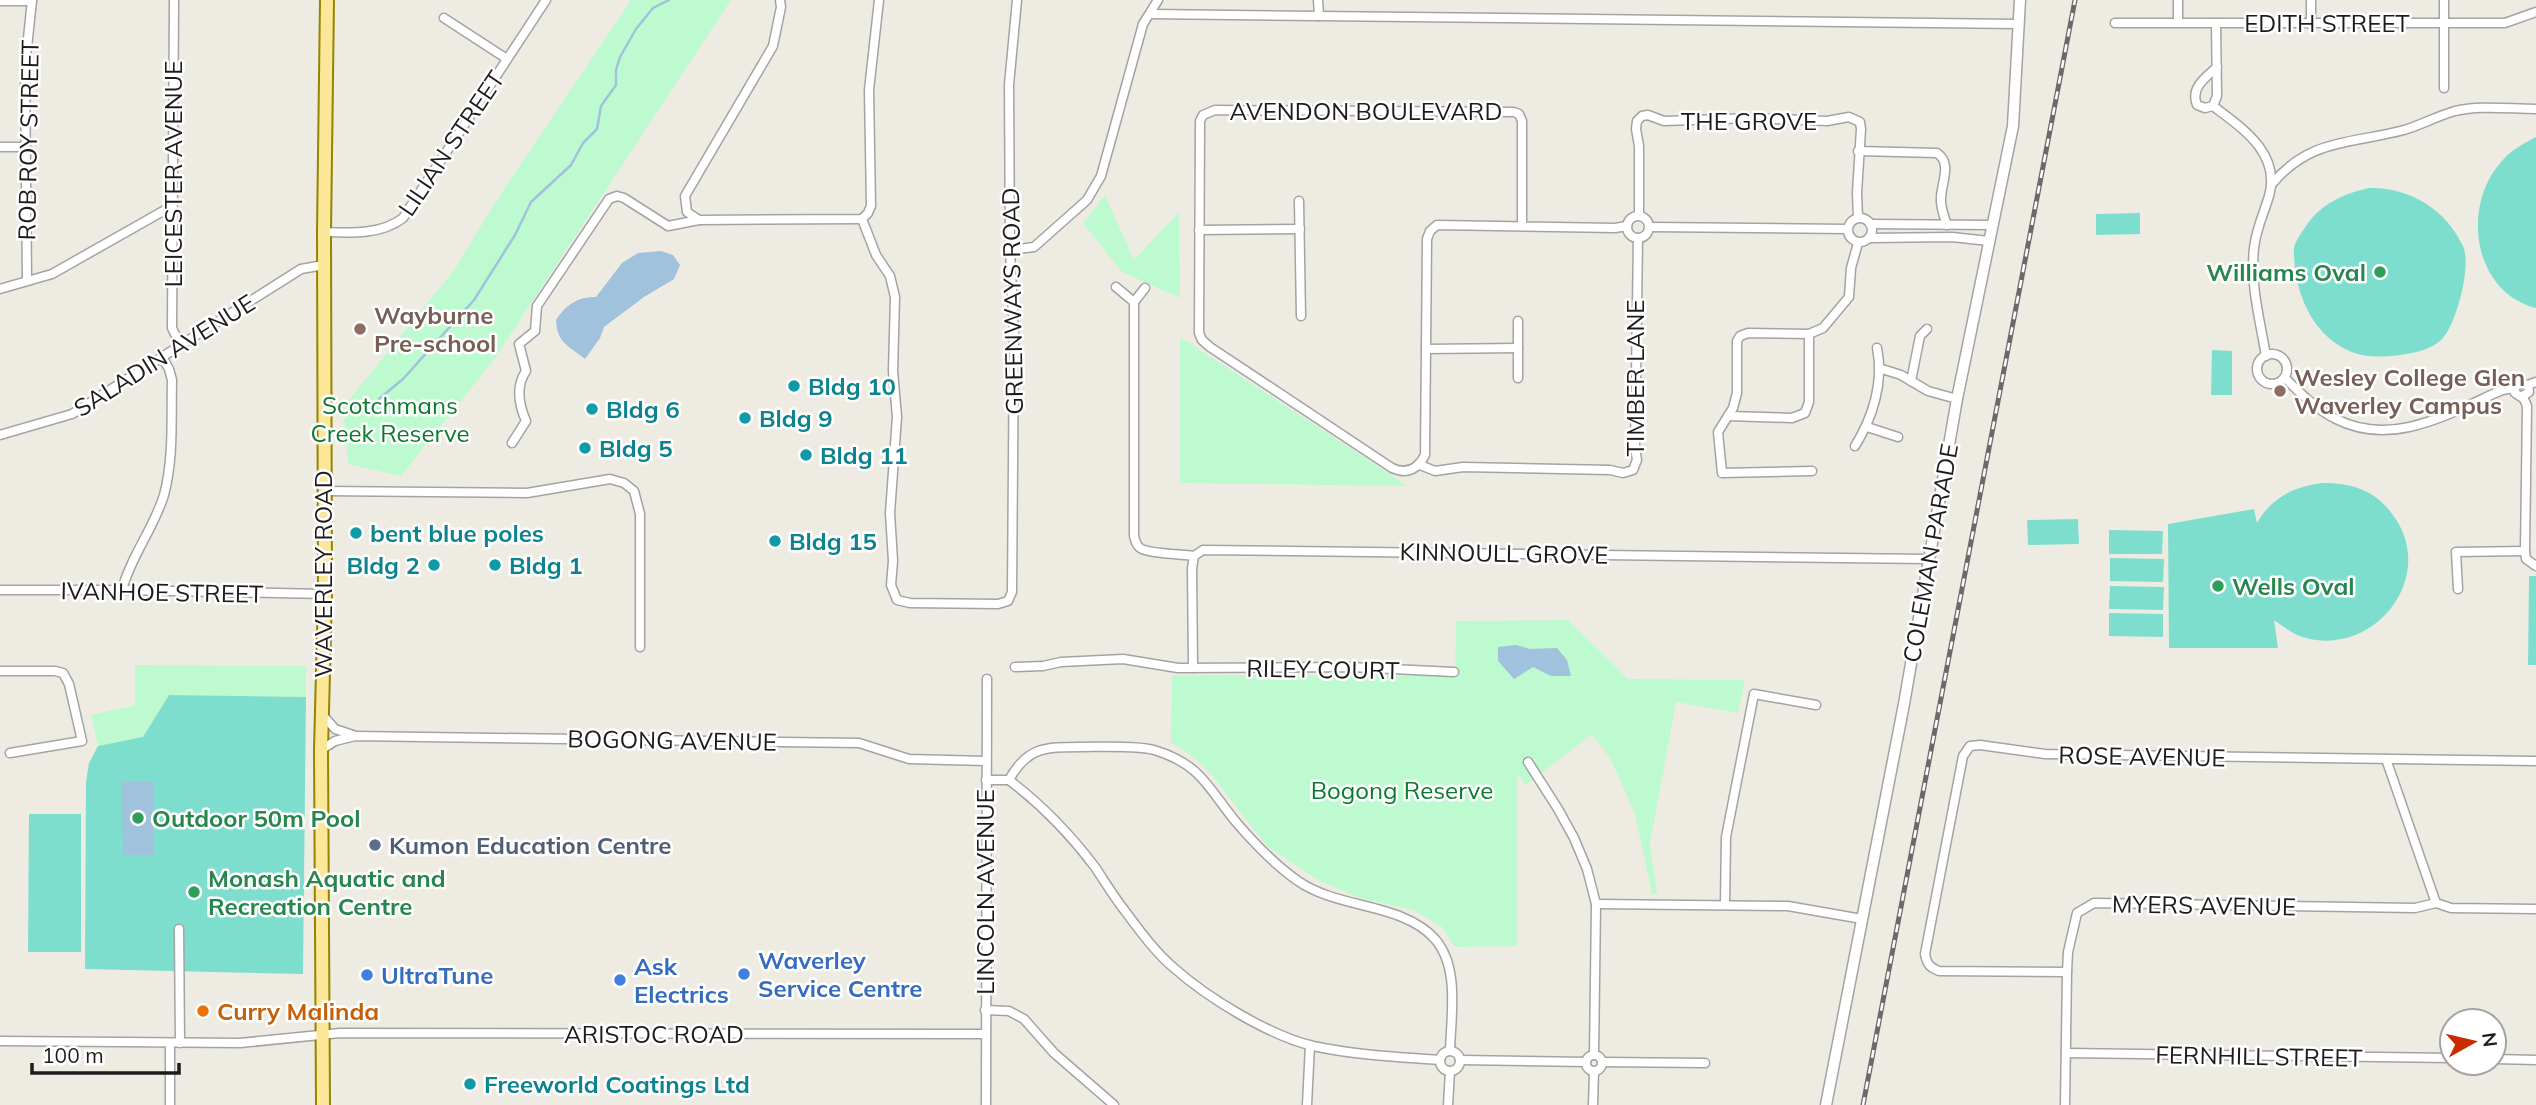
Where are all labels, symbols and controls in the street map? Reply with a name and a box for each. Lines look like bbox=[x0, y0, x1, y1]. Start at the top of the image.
street label: EDITH STREET bbox=[2244, 8, 2410, 38]
street label: ROB ROY STREET bbox=[11, 39, 45, 240]
street label: LEICESTER AVENUE bbox=[158, 61, 188, 287]
street label: LILIAN STREET bbox=[391, 64, 511, 221]
street label: AVENDON BOULEVARD bbox=[1230, 96, 1502, 126]
street label: THE GROVE bbox=[1681, 106, 1817, 136]
street label: GREENWAYS ROAD bbox=[995, 187, 1029, 415]
place label: Williams Oval bbox=[2206, 257, 2366, 287]
marker: Williams Oval bbox=[2372, 264, 2388, 280]
street label: SALADIN AVENUE bbox=[68, 287, 260, 423]
place label: Wayburne Pre-school bbox=[374, 300, 496, 358]
street label: TIMBER LANE bbox=[1620, 300, 1650, 456]
marker: Wayburne Pre-school bbox=[352, 321, 368, 337]
place label: Wesley College Glen Waverley Campus bbox=[2294, 362, 2525, 420]
place label: Bldg 10 bbox=[808, 371, 896, 401]
marker: Bldg 10 bbox=[786, 378, 802, 394]
marker: Wesley College Glen Waverley Campus bbox=[2272, 383, 2288, 399]
park label: Scotchmans Creek Reserve bbox=[310, 390, 470, 448]
place label: Bldg 6 bbox=[606, 394, 680, 424]
marker: Bldg 6 bbox=[584, 401, 600, 417]
place label: Bldg 9 bbox=[759, 403, 833, 433]
marker: Bldg 9 bbox=[737, 410, 753, 426]
place label: Bldg 5 bbox=[599, 433, 673, 463]
marker: Bldg 5 bbox=[577, 440, 593, 456]
place label: Bldg 11 bbox=[820, 440, 908, 470]
street label: COLEMAN PARADE bbox=[1896, 441, 1964, 665]
marker: Bldg 11 bbox=[798, 447, 814, 463]
street label: WAVERLEY ROAD bbox=[308, 470, 338, 678]
place label: bent blue poles bbox=[370, 518, 544, 548]
marker: bent blue poles bbox=[348, 525, 364, 541]
place label: Bldg 15 bbox=[789, 526, 877, 556]
marker: Bldg 15 bbox=[767, 533, 783, 549]
street label: KINNOULL GROVE bbox=[1399, 536, 1609, 570]
place label: Bldg 2 bbox=[346, 550, 420, 580]
place label: Bldg 1 bbox=[509, 550, 583, 580]
marker: Bldg 2 bbox=[426, 557, 442, 573]
marker: Bldg 1 bbox=[487, 557, 503, 573]
place label: Wells Oval bbox=[2232, 571, 2355, 601]
street label: IVANHOE STREET bbox=[60, 575, 264, 609]
marker: Wells Oval bbox=[2210, 578, 2226, 594]
street label: RILEY COURT bbox=[1246, 653, 1400, 685]
street label: BOGONG AVENUE bbox=[567, 723, 777, 757]
street label: ROSE AVENUE bbox=[2058, 740, 2226, 772]
park label: Bogong Reserve bbox=[1311, 775, 1493, 805]
street label: LINCOLN AVENUE bbox=[970, 789, 1000, 995]
place label: Outdoor 50m Pool bbox=[152, 803, 361, 833]
marker: Outdoor 50m Pool bbox=[130, 810, 146, 826]
place label: Kumon Education Centre bbox=[389, 830, 672, 860]
marker: Kumon Education Centre bbox=[367, 837, 383, 853]
place label: Monash Aquatic and Recreation Centre bbox=[208, 863, 446, 921]
marker: Monash Aquatic and Recreation Centre bbox=[186, 884, 202, 900]
street label: MYERS AVENUE bbox=[2112, 888, 2296, 922]
place label: Waverley Service Centre bbox=[758, 945, 922, 1003]
place label: Ask Electrics bbox=[634, 951, 729, 1009]
place label: UltraTune bbox=[381, 960, 493, 990]
marker: Waverley Service Centre bbox=[736, 966, 752, 982]
marker: UltraTune bbox=[359, 967, 375, 983]
marker: Ask Electrics bbox=[612, 972, 628, 988]
place label: Curry Malinda bbox=[217, 996, 379, 1026]
marker: Curry Malinda bbox=[195, 1003, 211, 1019]
north arrow bbox=[2438, 1007, 2508, 1077]
street label: ARISTOC ROAD bbox=[564, 1019, 744, 1049]
text: N bbox=[2477, 1031, 2503, 1048]
scale bar bbox=[32, 1032, 178, 1076]
street label: FERNHILL STREET bbox=[2155, 1039, 2363, 1073]
text: 100 m bbox=[42, 1042, 104, 1068]
place label: Freeworld Coatings Ltd bbox=[484, 1069, 750, 1099]
marker: Freeworld Coatings Ltd bbox=[462, 1076, 478, 1092]

